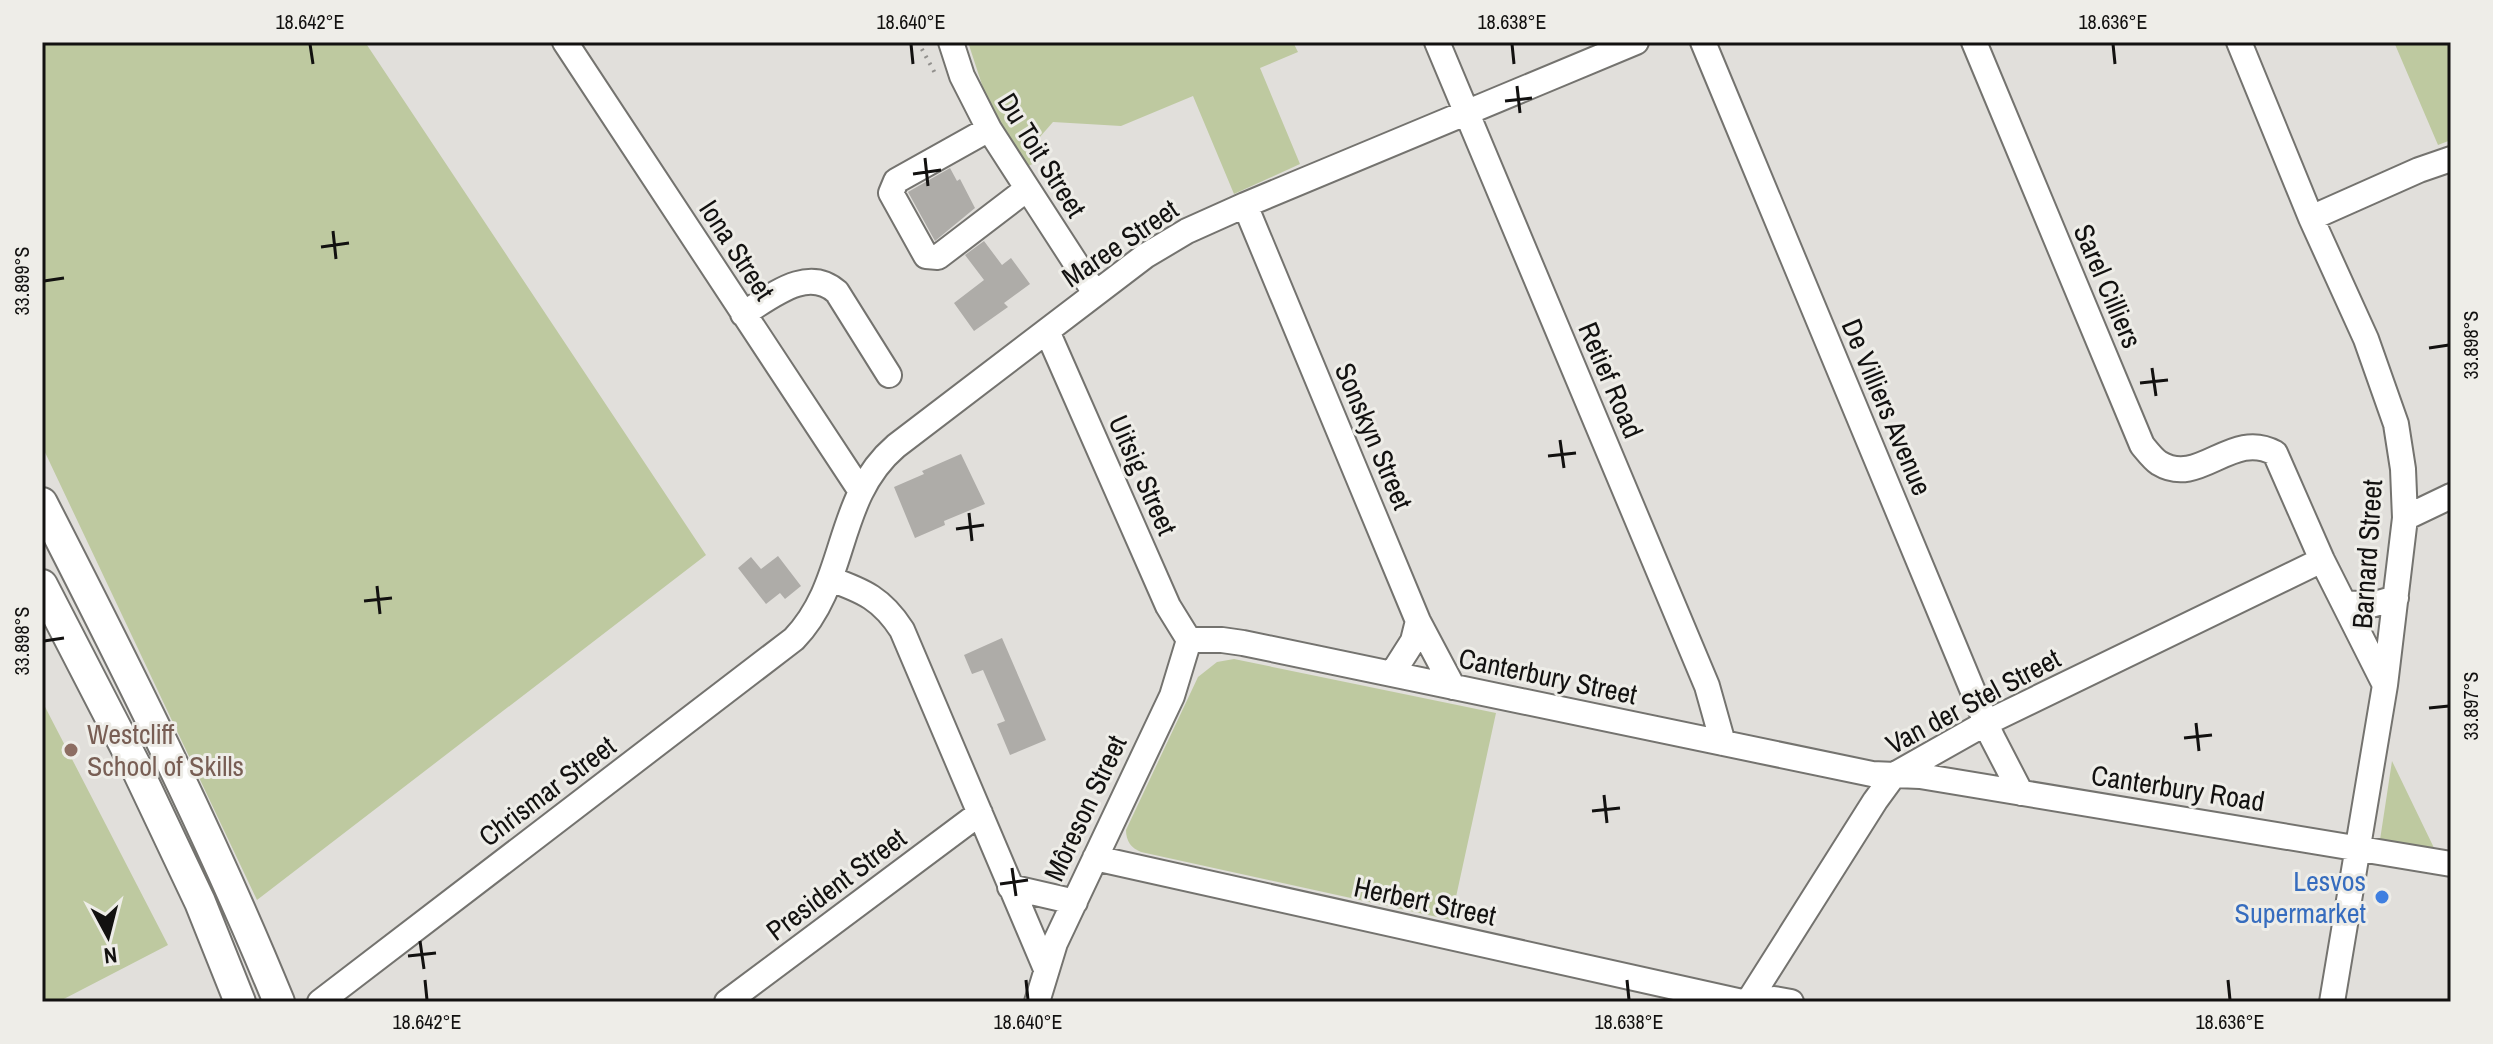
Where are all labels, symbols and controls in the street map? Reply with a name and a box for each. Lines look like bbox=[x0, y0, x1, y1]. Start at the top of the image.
text: 18.642°E bbox=[275, 8, 345, 35]
text: 18.640°E bbox=[876, 8, 946, 35]
text: 18.638°E bbox=[1477, 8, 1547, 35]
text: 18.636°E bbox=[2078, 8, 2148, 35]
street label: Du Toit Street bbox=[989, 86, 1095, 224]
street label: Maree Street bbox=[1054, 190, 1186, 296]
street label: Iona Street bbox=[690, 193, 784, 307]
street label: Sarel Cilliers bbox=[2065, 218, 2151, 354]
text: 33.899°S bbox=[8, 246, 35, 316]
text: 33.898°S bbox=[2457, 310, 2484, 380]
street label: De Villiers Avenue bbox=[1833, 313, 1941, 501]
street label: Retief Road bbox=[1570, 316, 1652, 444]
street label: Sonskyn Street bbox=[1326, 357, 1422, 515]
street label: Uitsig Street bbox=[1100, 409, 1186, 541]
street label: Barnard Street bbox=[2343, 478, 2391, 630]
text: 33.898°S bbox=[8, 606, 35, 676]
street label: Canterbury Street bbox=[1455, 639, 1641, 713]
street label: Van der Stel Street bbox=[1879, 639, 2067, 763]
text: 33.897°S bbox=[2457, 671, 2484, 741]
place label: Westcliff School of Skills bbox=[87, 715, 244, 785]
street label: Chrismar Street bbox=[471, 727, 623, 855]
street label: Môreson Street bbox=[1035, 729, 1135, 887]
marker: Westcliff School of Skills bbox=[62, 741, 80, 759]
street label: Canterbury Road bbox=[2089, 756, 2267, 820]
street label: President Street bbox=[758, 819, 914, 949]
place label: Lesvos Supermarket bbox=[2235, 862, 2366, 932]
street label: Herbert Street bbox=[1351, 867, 1499, 935]
marker: Lesvos Supermarket bbox=[2373, 888, 2391, 906]
north arrow bbox=[68, 896, 148, 976]
text: N bbox=[102, 940, 119, 972]
text: 18.642°E bbox=[392, 1008, 462, 1035]
text: 18.640°E bbox=[993, 1008, 1063, 1035]
text: 18.638°E bbox=[1594, 1008, 1664, 1035]
text: 18.636°E bbox=[2195, 1008, 2265, 1035]

